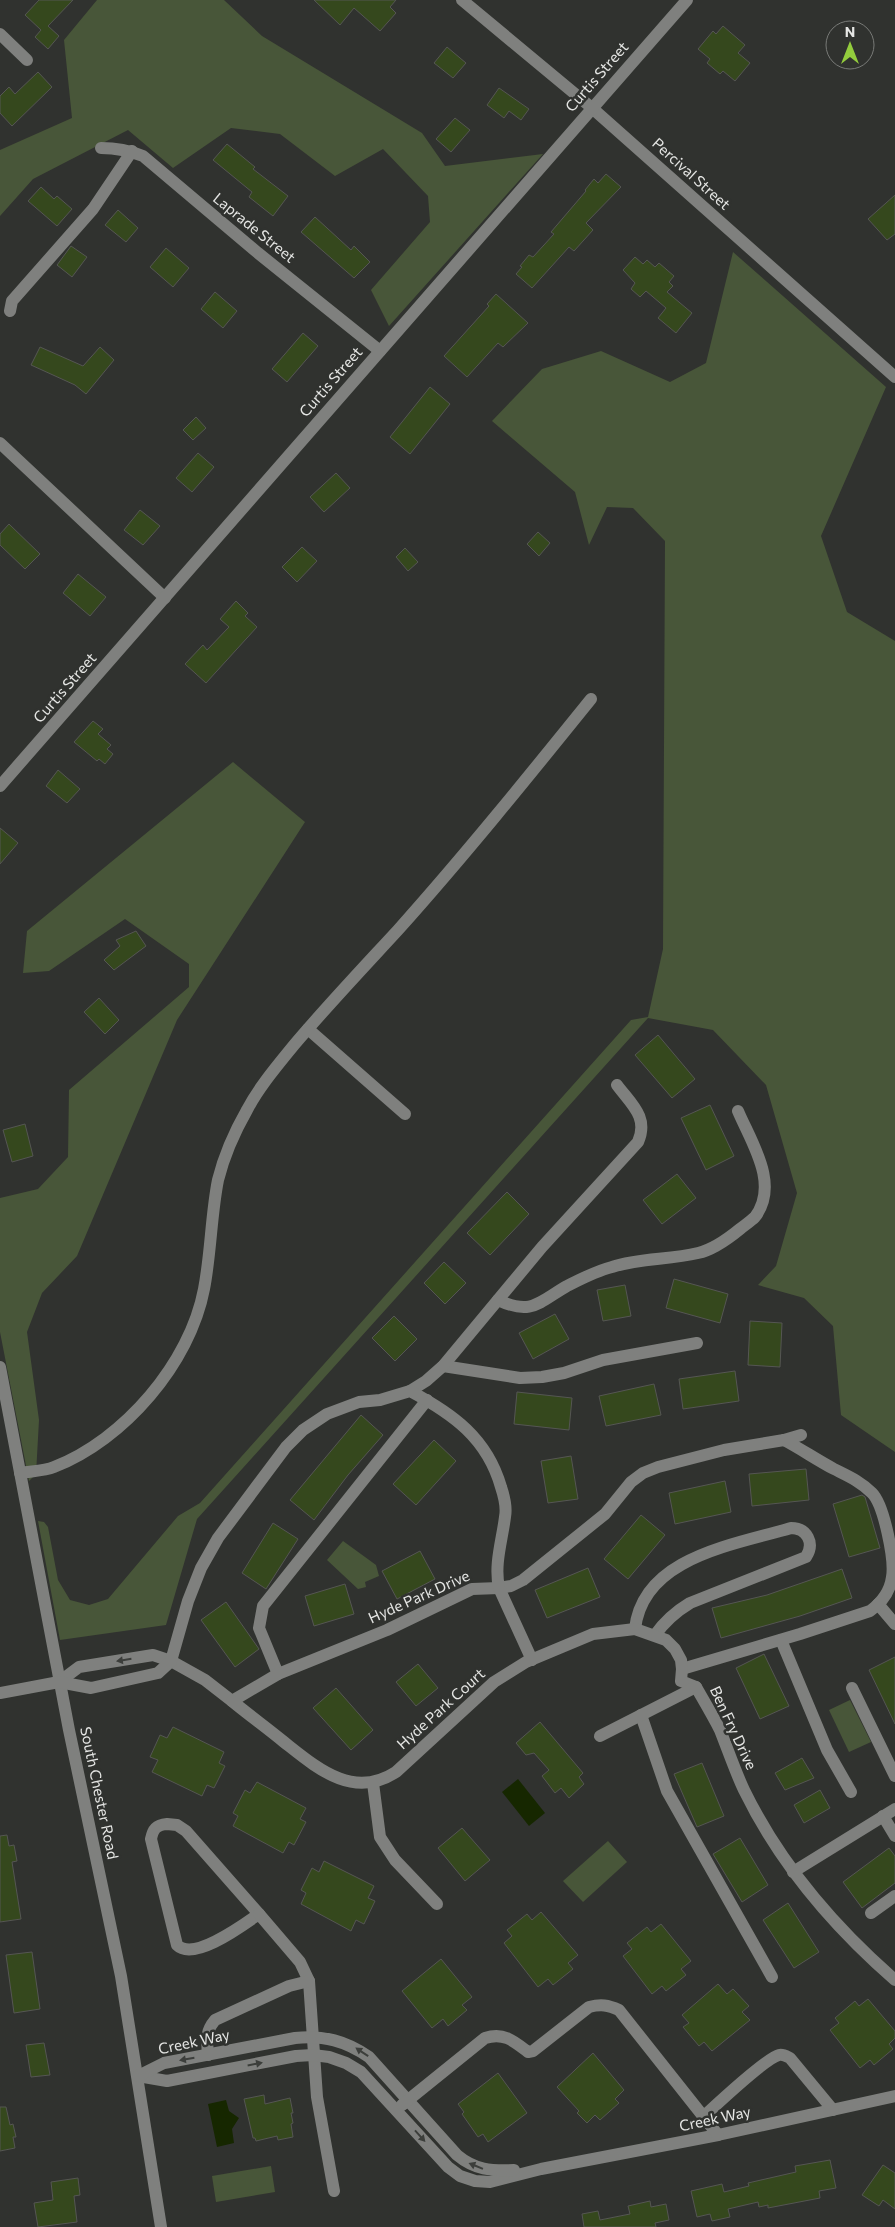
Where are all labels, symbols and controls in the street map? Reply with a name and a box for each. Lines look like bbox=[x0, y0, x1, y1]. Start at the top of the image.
north arrow bbox=[825, 20, 875, 70]
text: N bbox=[845, 23, 855, 40]
street label: Curtis Street bbox=[561, 38, 631, 115]
street label: Percival Street bbox=[649, 134, 734, 213]
street label: Laprade Street bbox=[210, 188, 299, 266]
street label: Curtis Street bbox=[295, 343, 365, 420]
street label: Curtis Street bbox=[29, 649, 99, 726]
street label: Hyde Park Drive bbox=[365, 1566, 472, 1626]
one-way arrow bbox=[116, 1656, 132, 1664]
street label: Hyde Park Court bbox=[393, 1664, 488, 1753]
street label: Ben Fry Drive bbox=[707, 1683, 761, 1772]
street label: South Chester Road bbox=[77, 1725, 123, 1861]
street label: Creek Way bbox=[156, 2025, 231, 2057]
one-way arrow bbox=[355, 2047, 369, 2057]
one-way arrow bbox=[179, 2055, 195, 2063]
one-way arrow bbox=[247, 2060, 262, 2068]
street label: Creek Way bbox=[677, 2102, 752, 2134]
one-way arrow bbox=[414, 2129, 426, 2141]
one-way arrow bbox=[469, 2162, 483, 2170]

